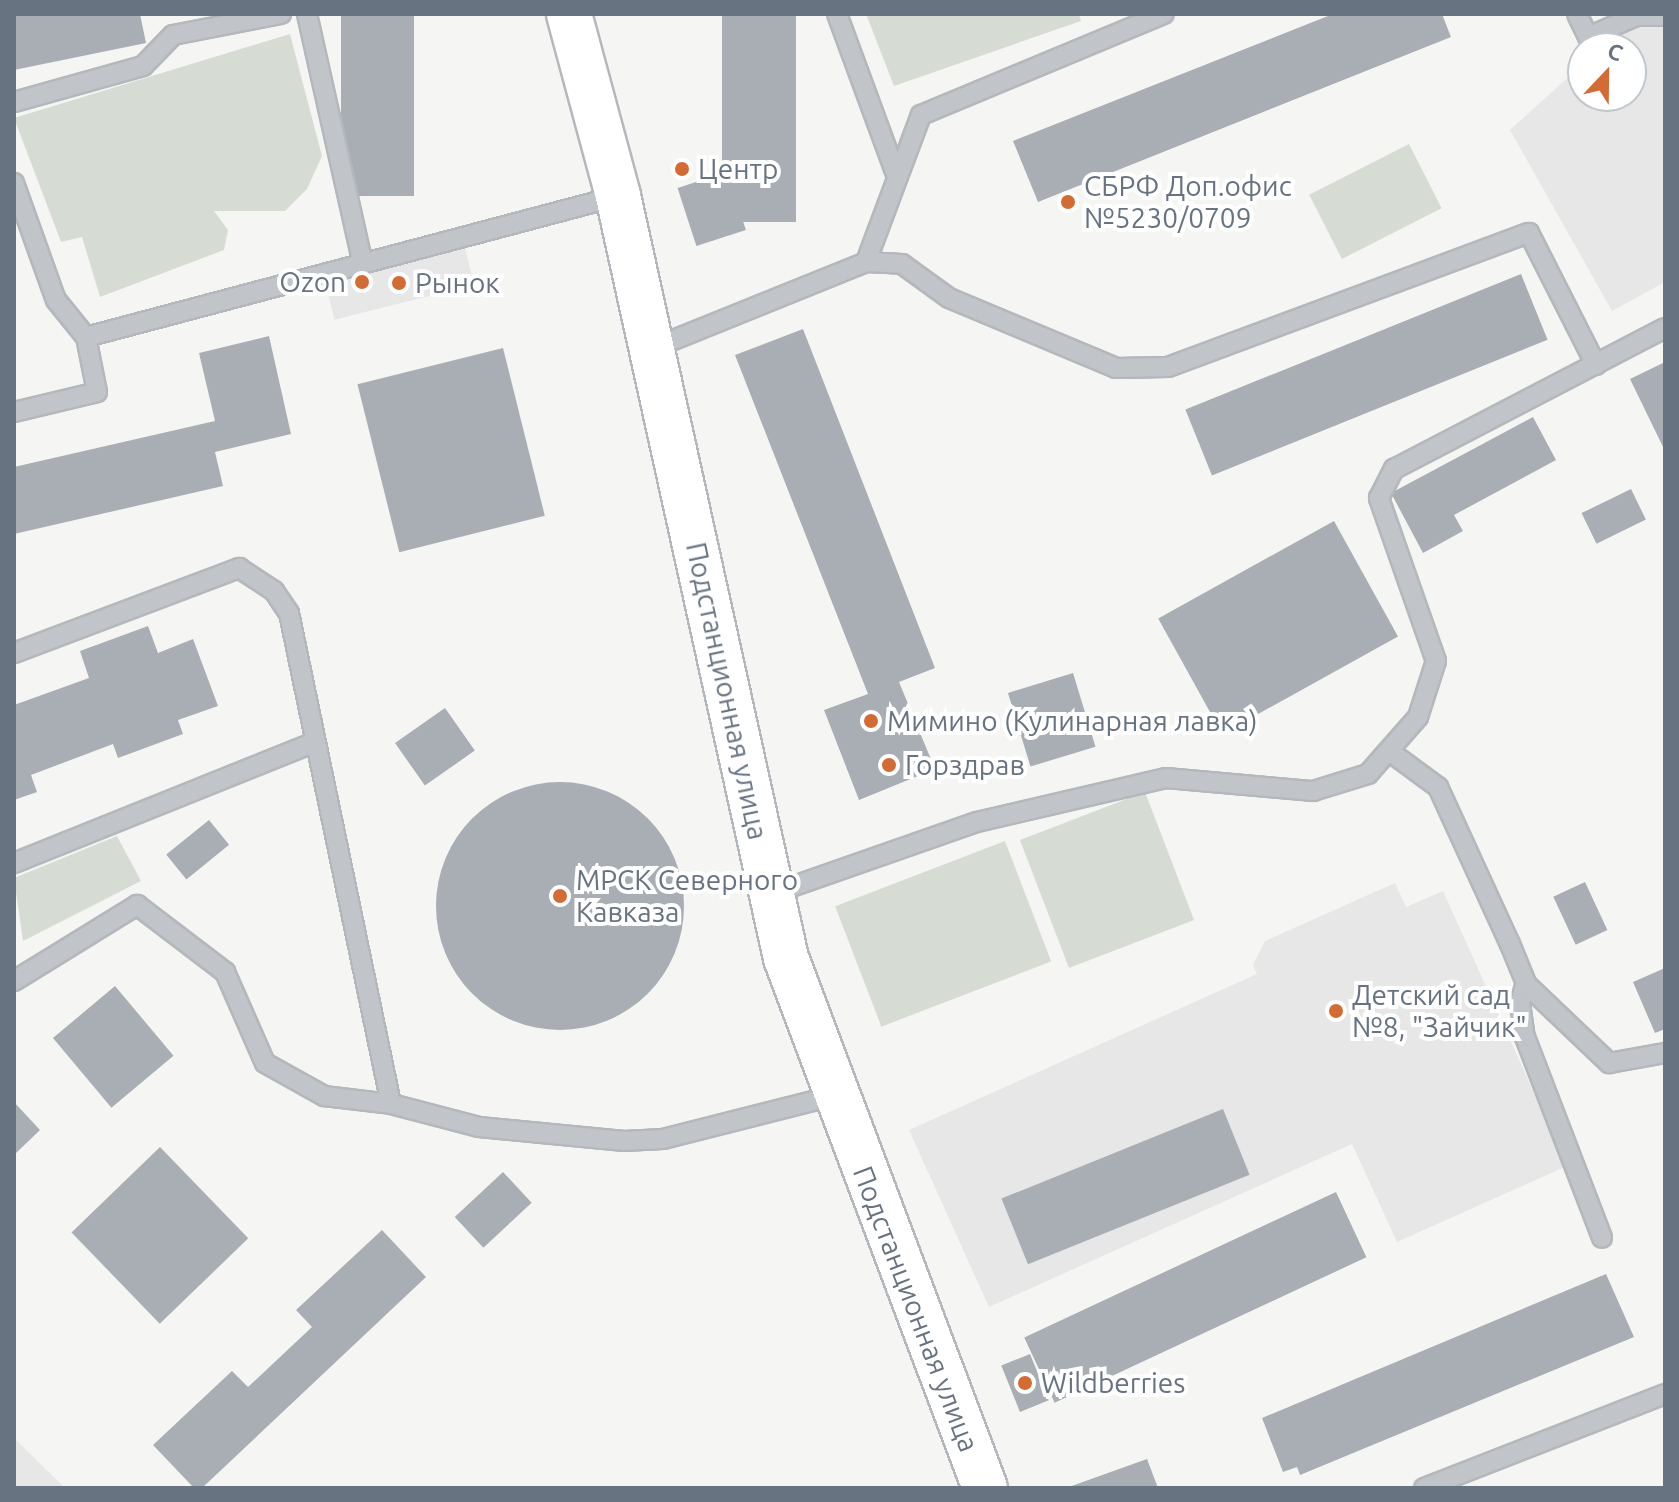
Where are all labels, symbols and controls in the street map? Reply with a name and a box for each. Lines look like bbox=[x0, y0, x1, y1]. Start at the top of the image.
north arrow bbox=[1567, 32, 1647, 112]
text: С bbox=[1604, 37, 1627, 65]
place label: Центр bbox=[698, 152, 778, 186]
marker: Центр bbox=[673, 160, 691, 178]
place label: СБРФ Доп.офис №5230/0709 bbox=[1084, 169, 1292, 235]
marker: СБРФ Доп.офис №5230/0709 bbox=[1059, 193, 1077, 211]
place label: Ozon bbox=[279, 265, 346, 299]
place label: Рынок bbox=[415, 266, 500, 300]
marker: Ozon bbox=[353, 273, 371, 291]
marker: Рынок bbox=[390, 274, 408, 292]
street label: Подстанционная улица bbox=[679, 539, 775, 843]
place label: Мимино (Кулинарная лавка) bbox=[887, 704, 1258, 738]
marker: Мимино (Кулинарная лавка) bbox=[862, 712, 880, 730]
place label: Горздрав bbox=[905, 748, 1025, 782]
marker: Горздрав bbox=[880, 756, 898, 774]
place label: МРСК Северного Кавказа bbox=[576, 863, 798, 929]
marker: МРСК Северного Кавказа bbox=[551, 887, 569, 905]
place label: Детский сад №8, "Зайчик" bbox=[1352, 978, 1527, 1044]
marker: Детский сад №8, "Зайчик" bbox=[1327, 1002, 1345, 1020]
street label: Подстанционная улица bbox=[846, 1161, 986, 1457]
place label: Wildberries bbox=[1041, 1366, 1185, 1400]
marker: Wildberries bbox=[1016, 1374, 1034, 1392]

